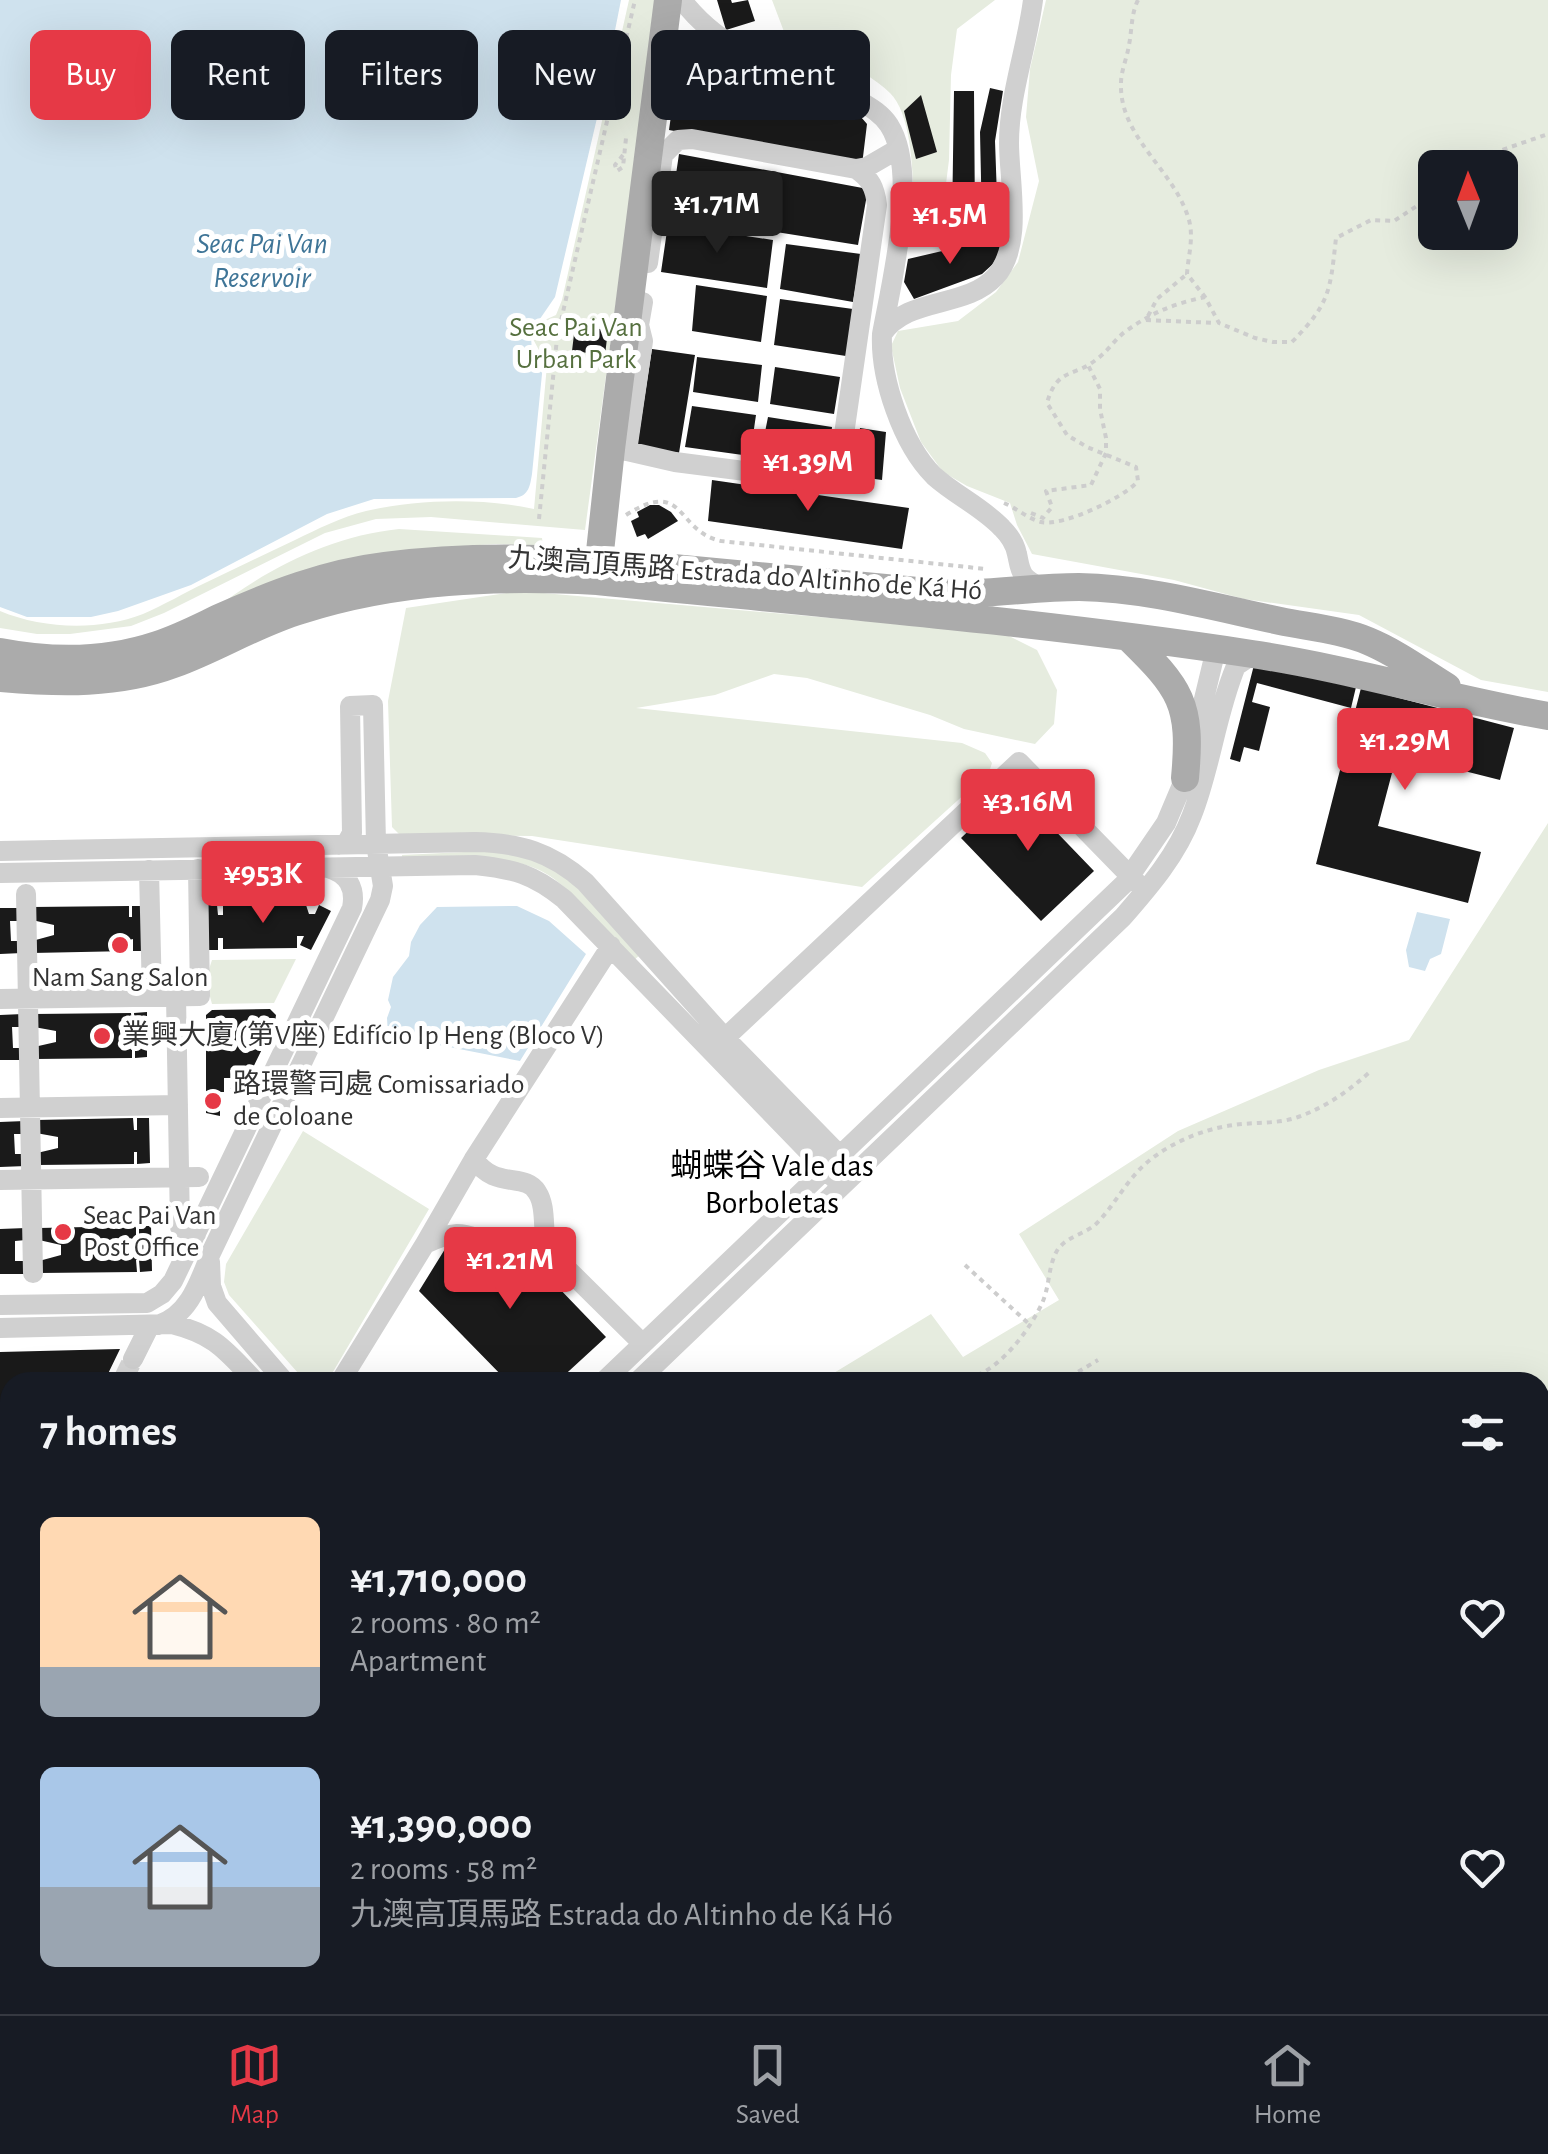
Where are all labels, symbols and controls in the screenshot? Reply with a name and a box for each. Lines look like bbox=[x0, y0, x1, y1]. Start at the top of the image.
chip: Buy bbox=[30, 30, 151, 120]
chip: Rent bbox=[171, 30, 305, 120]
chip: Filters bbox=[325, 30, 478, 120]
chip: New bbox=[498, 30, 631, 120]
chip: Apartment bbox=[651, 30, 870, 120]
north arrow bbox=[1418, 150, 1518, 250]
map controls bbox=[1418, 150, 1518, 250]
pin: ¥1.71M bbox=[636, 171, 798, 256]
pin: ¥1.5M bbox=[880, 182, 1020, 267]
text: ¥1.71M bbox=[674, 187, 760, 219]
text: ¥1.5M bbox=[912, 198, 988, 230]
water label: Seac Pai Van Reservoir bbox=[196, 229, 328, 293]
park label: Seac Pai Van Urban Park bbox=[509, 314, 643, 374]
pin: ¥1.39M bbox=[727, 429, 889, 514]
text: ¥1.39M bbox=[763, 445, 853, 477]
street label: 九澳高頂馬路 Estrada do Altinho de Ká Hó bbox=[507, 542, 983, 606]
pin: ¥1.29M bbox=[1324, 708, 1486, 793]
text: ¥1.29M bbox=[1359, 724, 1451, 756]
pin: ¥3.16M bbox=[947, 769, 1109, 854]
text: ¥3.16M bbox=[983, 785, 1073, 817]
pin: ¥953K bbox=[193, 841, 333, 926]
text: ¥953K bbox=[224, 857, 302, 889]
marker: Nam Sang Salon bbox=[109, 934, 131, 956]
place label: Nam Sang Salon bbox=[32, 964, 208, 992]
place label: 業興大廈 (第V座) Edifício Ip Heng (Bloco V) bbox=[122, 1020, 605, 1050]
marker: 業興大廈 (第V座) Edifício Ip Heng (Bloco V) bbox=[91, 1025, 113, 1047]
place label: 路環警司處 Comissariado de Coloane bbox=[233, 1069, 525, 1131]
marker: 路環警司處 Comissariado de Coloane bbox=[202, 1090, 224, 1112]
district label: 蝴蝶谷 Vale das Borboletas bbox=[670, 1149, 874, 1219]
place label: Seac Pai Van Post Office bbox=[83, 1202, 216, 1262]
marker: Seac Pai Van Post Office bbox=[52, 1221, 74, 1243]
pin: ¥1.21M bbox=[429, 1227, 591, 1312]
text: ¥1.21M bbox=[466, 1243, 554, 1275]
icon: filters bbox=[1455, 1405, 1510, 1460]
text: 7 homes bbox=[40, 1411, 177, 1453]
icon: home bbox=[120, 1557, 240, 1677]
text: ¥1,710,000 bbox=[350, 1558, 527, 1600]
icon: heart bbox=[1455, 1590, 1510, 1645]
text: 2 rooms · 80 m² bbox=[350, 1607, 541, 1639]
text: Apartment bbox=[350, 1645, 486, 1677]
text: ¥1,390,000 bbox=[350, 1804, 532, 1846]
icon: home bbox=[120, 1807, 240, 1927]
icon: heart bbox=[1455, 1840, 1510, 1895]
text: 2 rooms · 58 m² bbox=[350, 1853, 537, 1885]
text: 九澳高頂馬路 Estrada do Altinho de Ká Hó bbox=[350, 1899, 893, 1931]
tab: Map bbox=[227, 2038, 282, 2132]
tab: Saved bbox=[736, 2038, 800, 2132]
tab: Home bbox=[1254, 2038, 1321, 2132]

